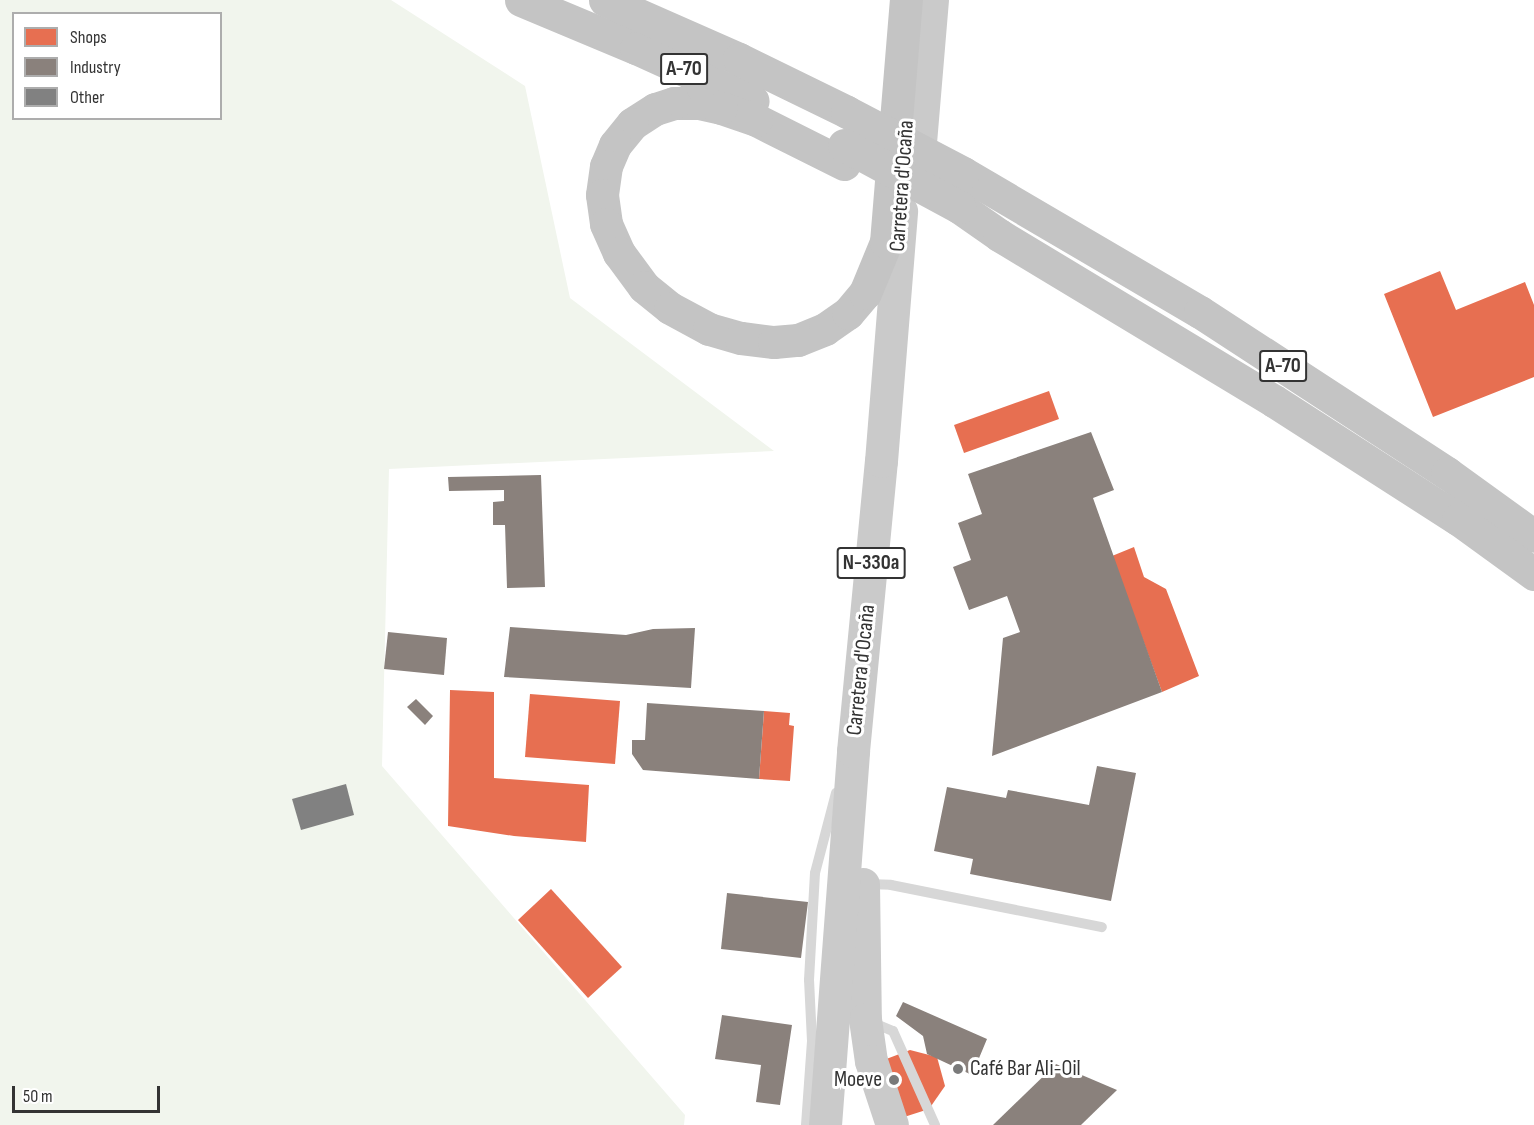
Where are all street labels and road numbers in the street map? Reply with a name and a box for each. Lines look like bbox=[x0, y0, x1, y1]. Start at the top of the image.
road number: A-70 bbox=[660, 51, 708, 87]
street label: Carretera d'Ocaña bbox=[884, 120, 920, 252]
road number: A-70 bbox=[1259, 348, 1307, 384]
road number: N-330a bbox=[836, 545, 906, 581]
street label: Carretera d'Ocaña bbox=[841, 603, 881, 737]

